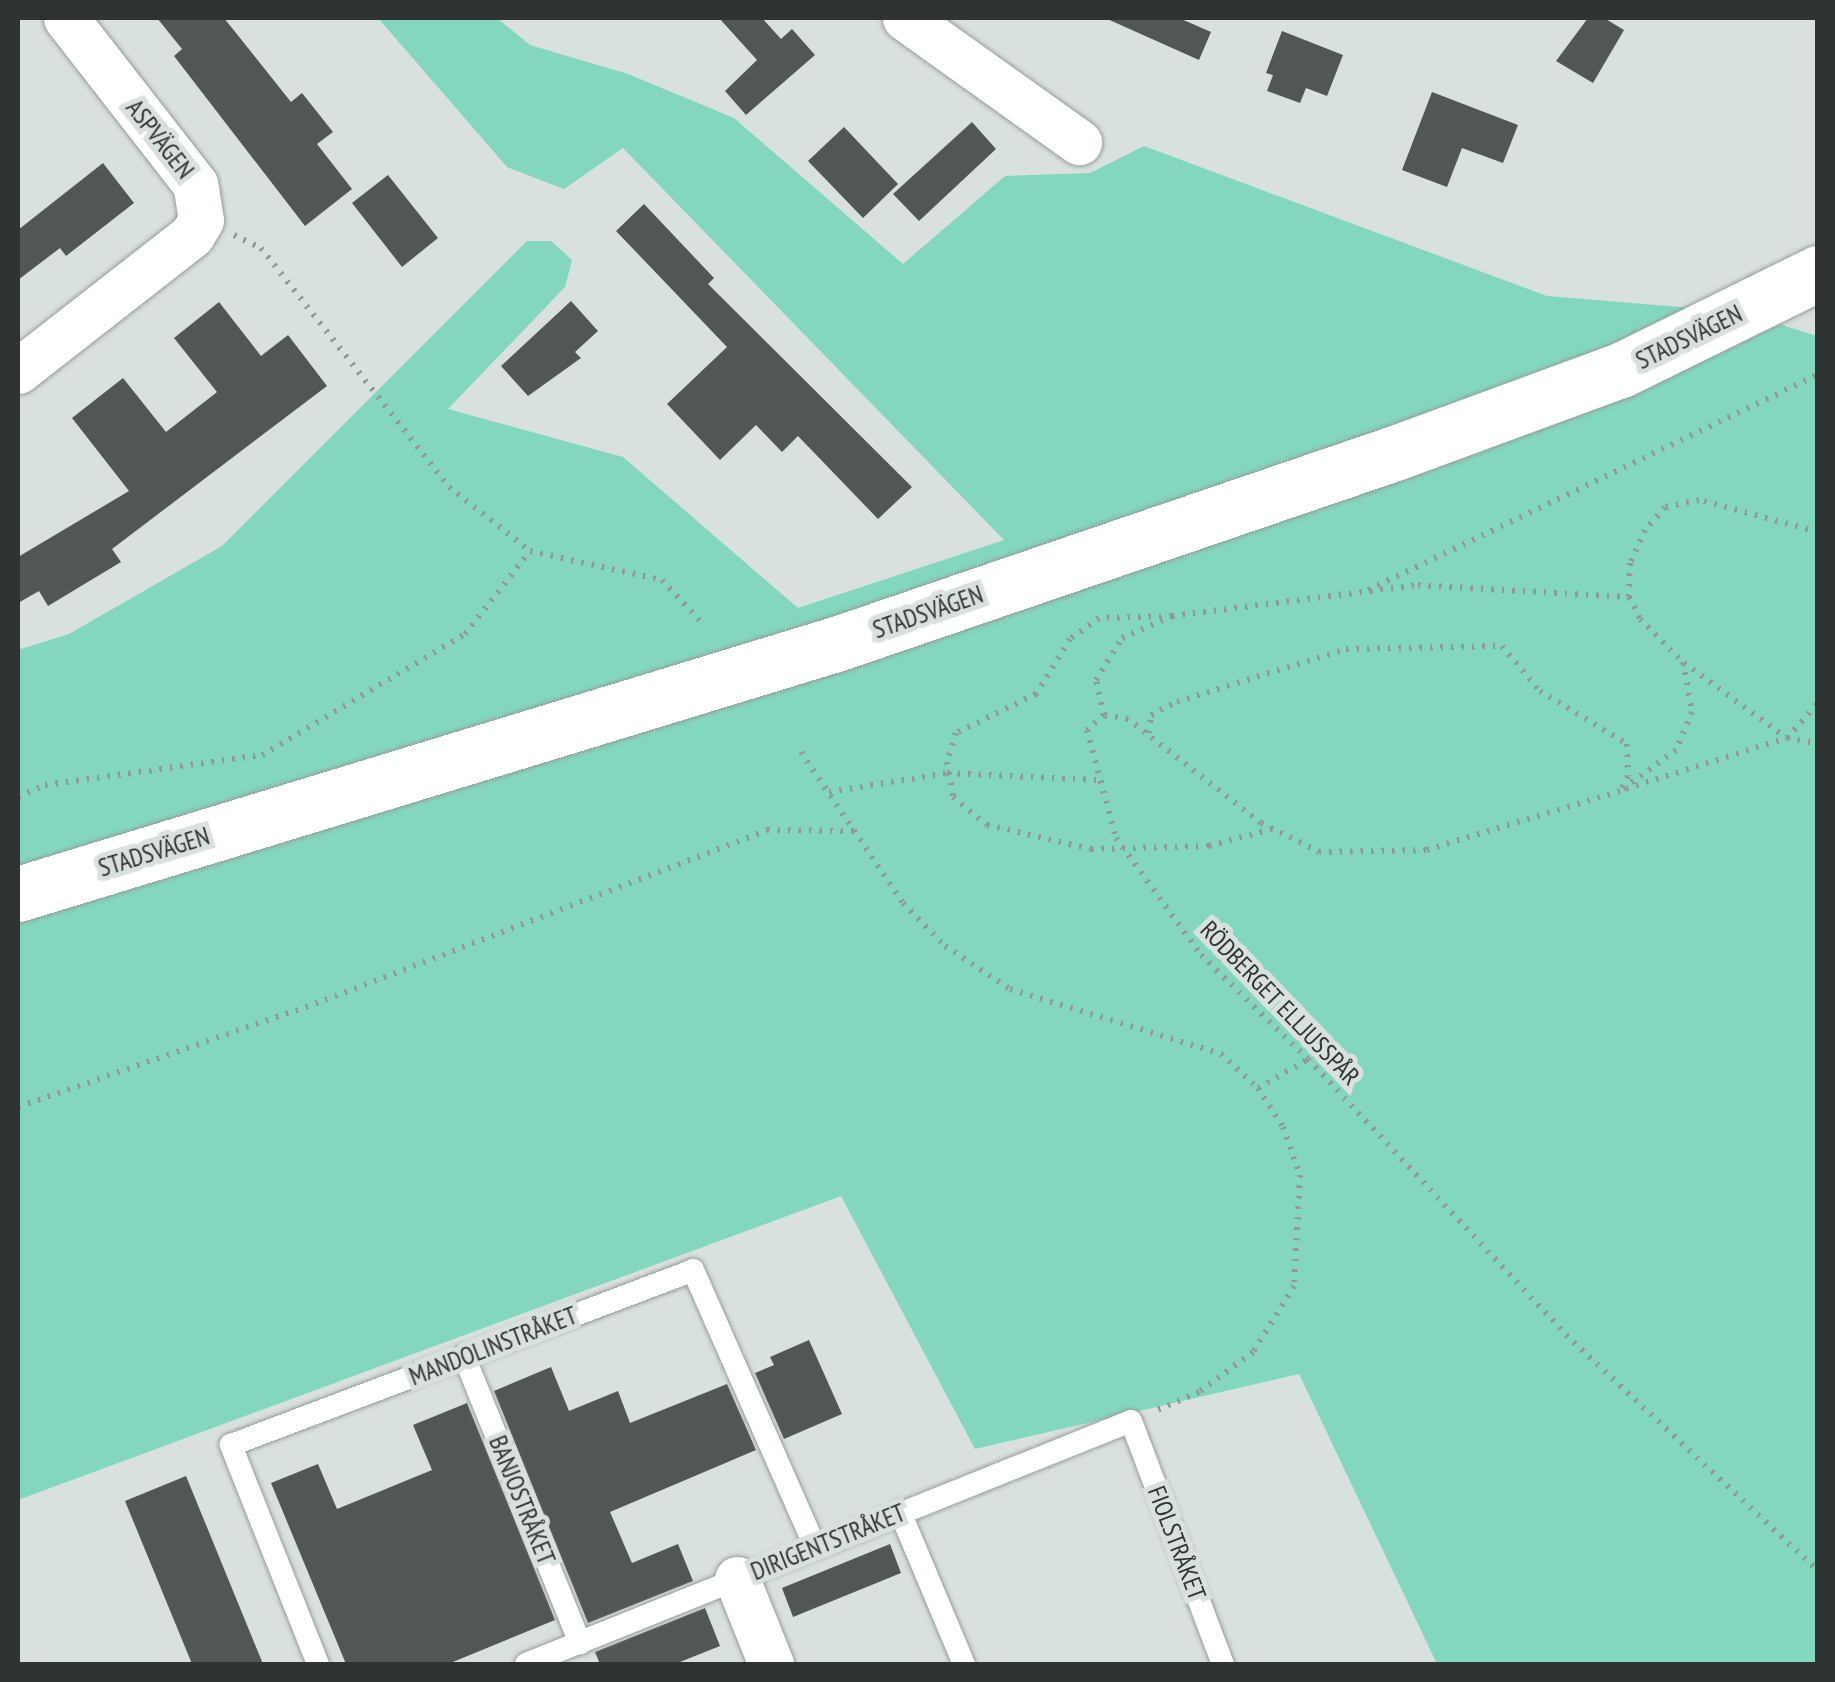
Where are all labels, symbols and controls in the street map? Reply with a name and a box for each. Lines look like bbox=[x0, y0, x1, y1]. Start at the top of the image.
street label: ASPVÄGEN bbox=[120, 93, 200, 185]
street label: STADSVÄGEN bbox=[1631, 298, 1747, 376]
street label: STADSVÄGEN bbox=[869, 579, 987, 645]
street label: STADSVÄGEN bbox=[95, 821, 213, 883]
street label: RÖDBERGET ELLJUSSPÅR bbox=[1194, 914, 1366, 1092]
street label: MANDOLINSTRÅKET bbox=[405, 1300, 581, 1392]
street label: BANJOSTRÅKET bbox=[483, 1431, 561, 1569]
street label: FIOLSTRÅKET bbox=[1142, 1482, 1212, 1604]
street label: DIRIGENTSTRÅKET bbox=[746, 1497, 910, 1587]

